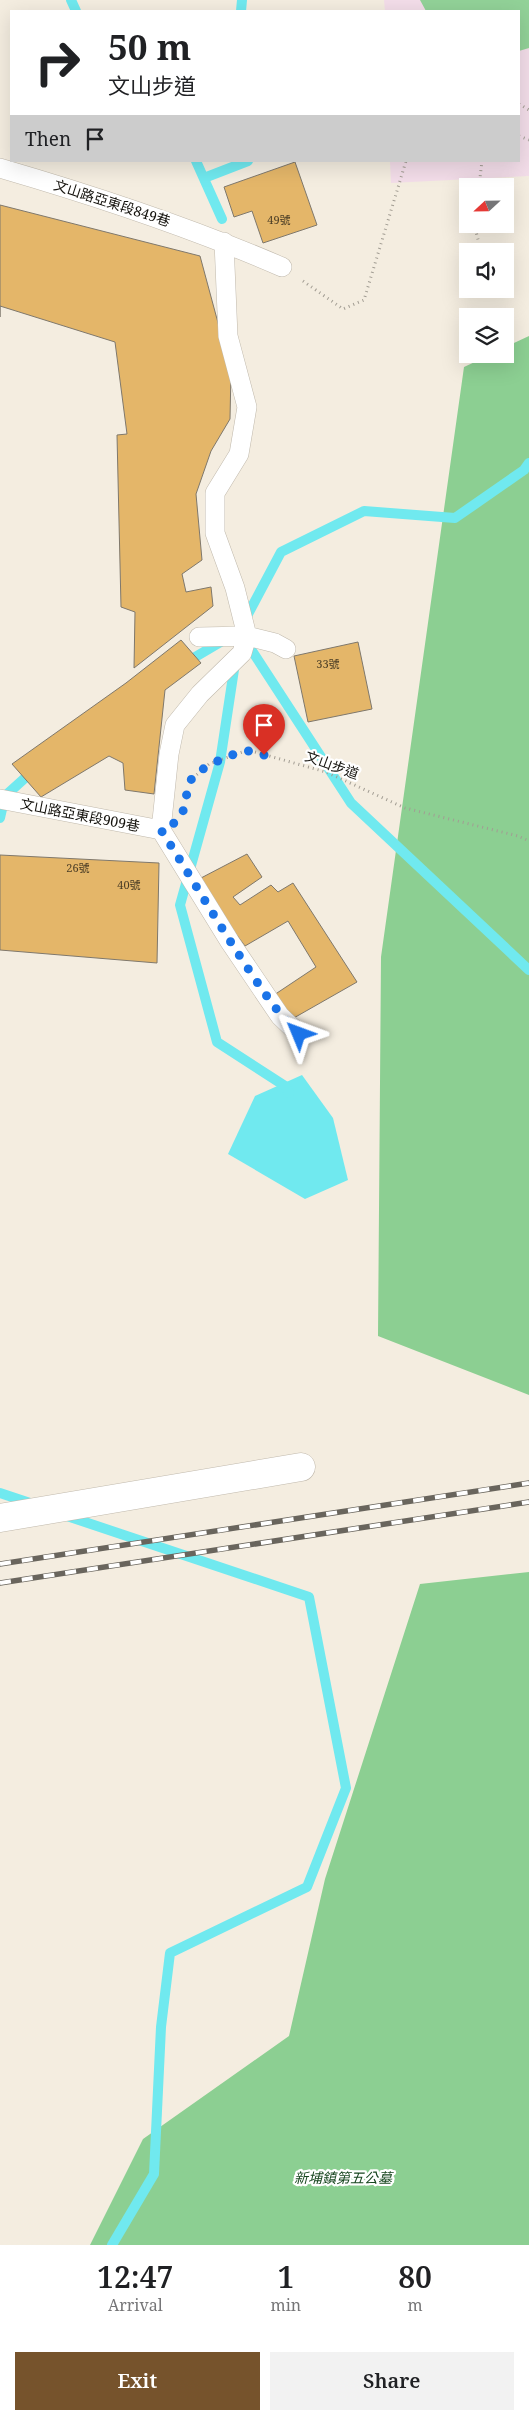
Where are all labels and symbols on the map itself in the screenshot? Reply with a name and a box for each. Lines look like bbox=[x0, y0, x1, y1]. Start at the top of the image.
street label: 文山路亞東段849巷 bbox=[51, 175, 173, 230]
north arrow bbox=[459, 178, 514, 232]
house number: 49號 bbox=[267, 212, 291, 227]
house number: 33號 bbox=[316, 656, 340, 671]
pin bbox=[243, 704, 285, 755]
street label: 文山步道 bbox=[303, 746, 362, 783]
street label: 文山路亞東段909巷 bbox=[19, 794, 142, 835]
house number: 26號 bbox=[66, 860, 90, 875]
house number: 40號 bbox=[117, 877, 141, 892]
position arrow bbox=[272, 1007, 324, 1059]
park label: 新埔鎮第五公墓 bbox=[294, 2168, 394, 2187]

